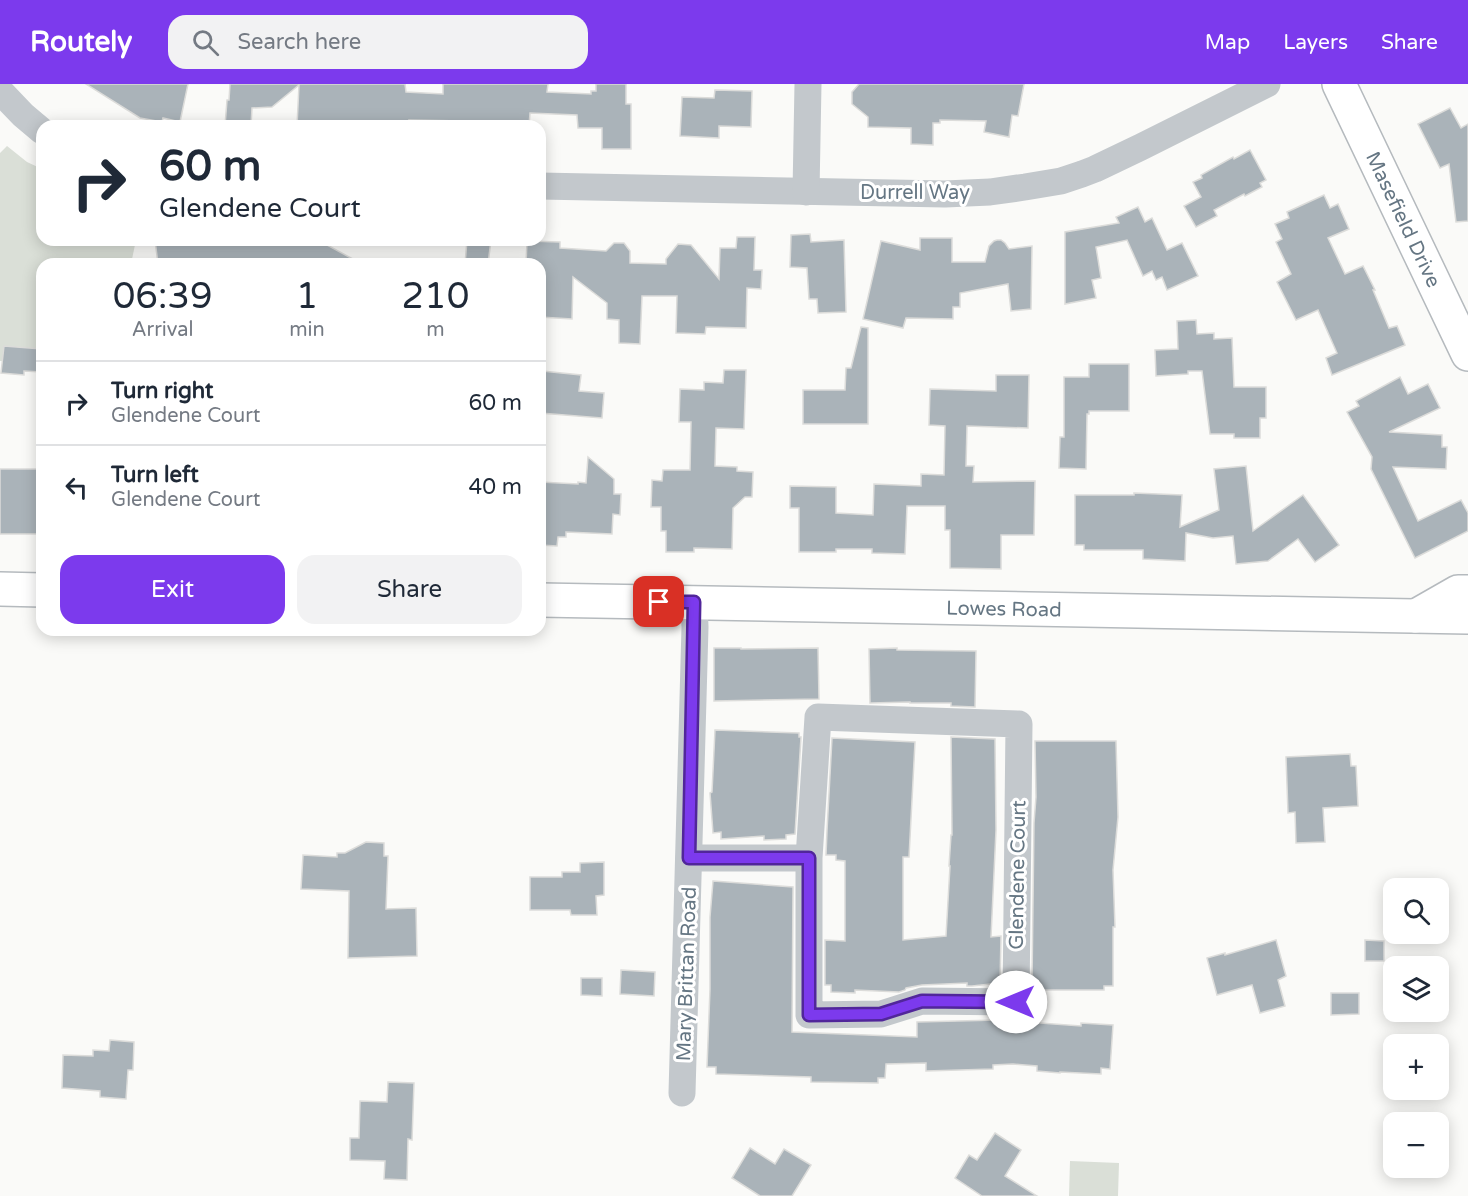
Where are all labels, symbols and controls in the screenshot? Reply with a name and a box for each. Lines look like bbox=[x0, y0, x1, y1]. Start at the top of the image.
search box bbox=[168, 15, 588, 69]
text: Routely bbox=[30, 25, 132, 59]
icon: search bbox=[189, 26, 222, 59]
text: Search here bbox=[237, 29, 361, 55]
text: Map bbox=[1205, 30, 1250, 55]
text: Layers bbox=[1283, 30, 1348, 55]
text: Share bbox=[1381, 30, 1438, 55]
text: 60 m bbox=[159, 141, 261, 192]
icon: right bbox=[60, 144, 138, 222]
street label: Masefield Drive bbox=[1360, 148, 1445, 292]
street label: Durrell Way bbox=[860, 181, 970, 205]
text: Glendene Court bbox=[159, 192, 361, 225]
text: 06:39 bbox=[113, 275, 213, 318]
text: 1 bbox=[296, 275, 318, 318]
text: 210 bbox=[401, 275, 469, 318]
text: Arrival bbox=[132, 318, 194, 342]
text: min bbox=[289, 318, 325, 342]
text: m bbox=[426, 318, 445, 342]
text: Turn right bbox=[111, 378, 213, 404]
icon: right bbox=[60, 387, 93, 420]
text: 60 m bbox=[468, 390, 522, 416]
text: Glendene Court bbox=[111, 404, 260, 428]
text: Turn left bbox=[111, 462, 199, 488]
icon: left bbox=[60, 471, 93, 504]
text: 40 m bbox=[468, 474, 522, 500]
text: Glendene Court bbox=[111, 488, 260, 512]
button: Exit bbox=[60, 555, 285, 624]
button: Share bbox=[297, 555, 522, 624]
pin bbox=[633, 576, 684, 627]
icon: arrive bbox=[642, 585, 675, 618]
street label: Lowes Road bbox=[946, 596, 1062, 623]
street label: Glendene Court bbox=[1005, 800, 1031, 950]
map controls bbox=[1383, 878, 1449, 1178]
button: search bbox=[1383, 878, 1449, 944]
street label: Mary Brittan Road bbox=[672, 886, 702, 1062]
button: layers bbox=[1383, 956, 1449, 1022]
position arrow bbox=[984, 970, 1048, 1034]
button: + bbox=[1383, 1034, 1449, 1100]
button: − bbox=[1383, 1112, 1449, 1178]

